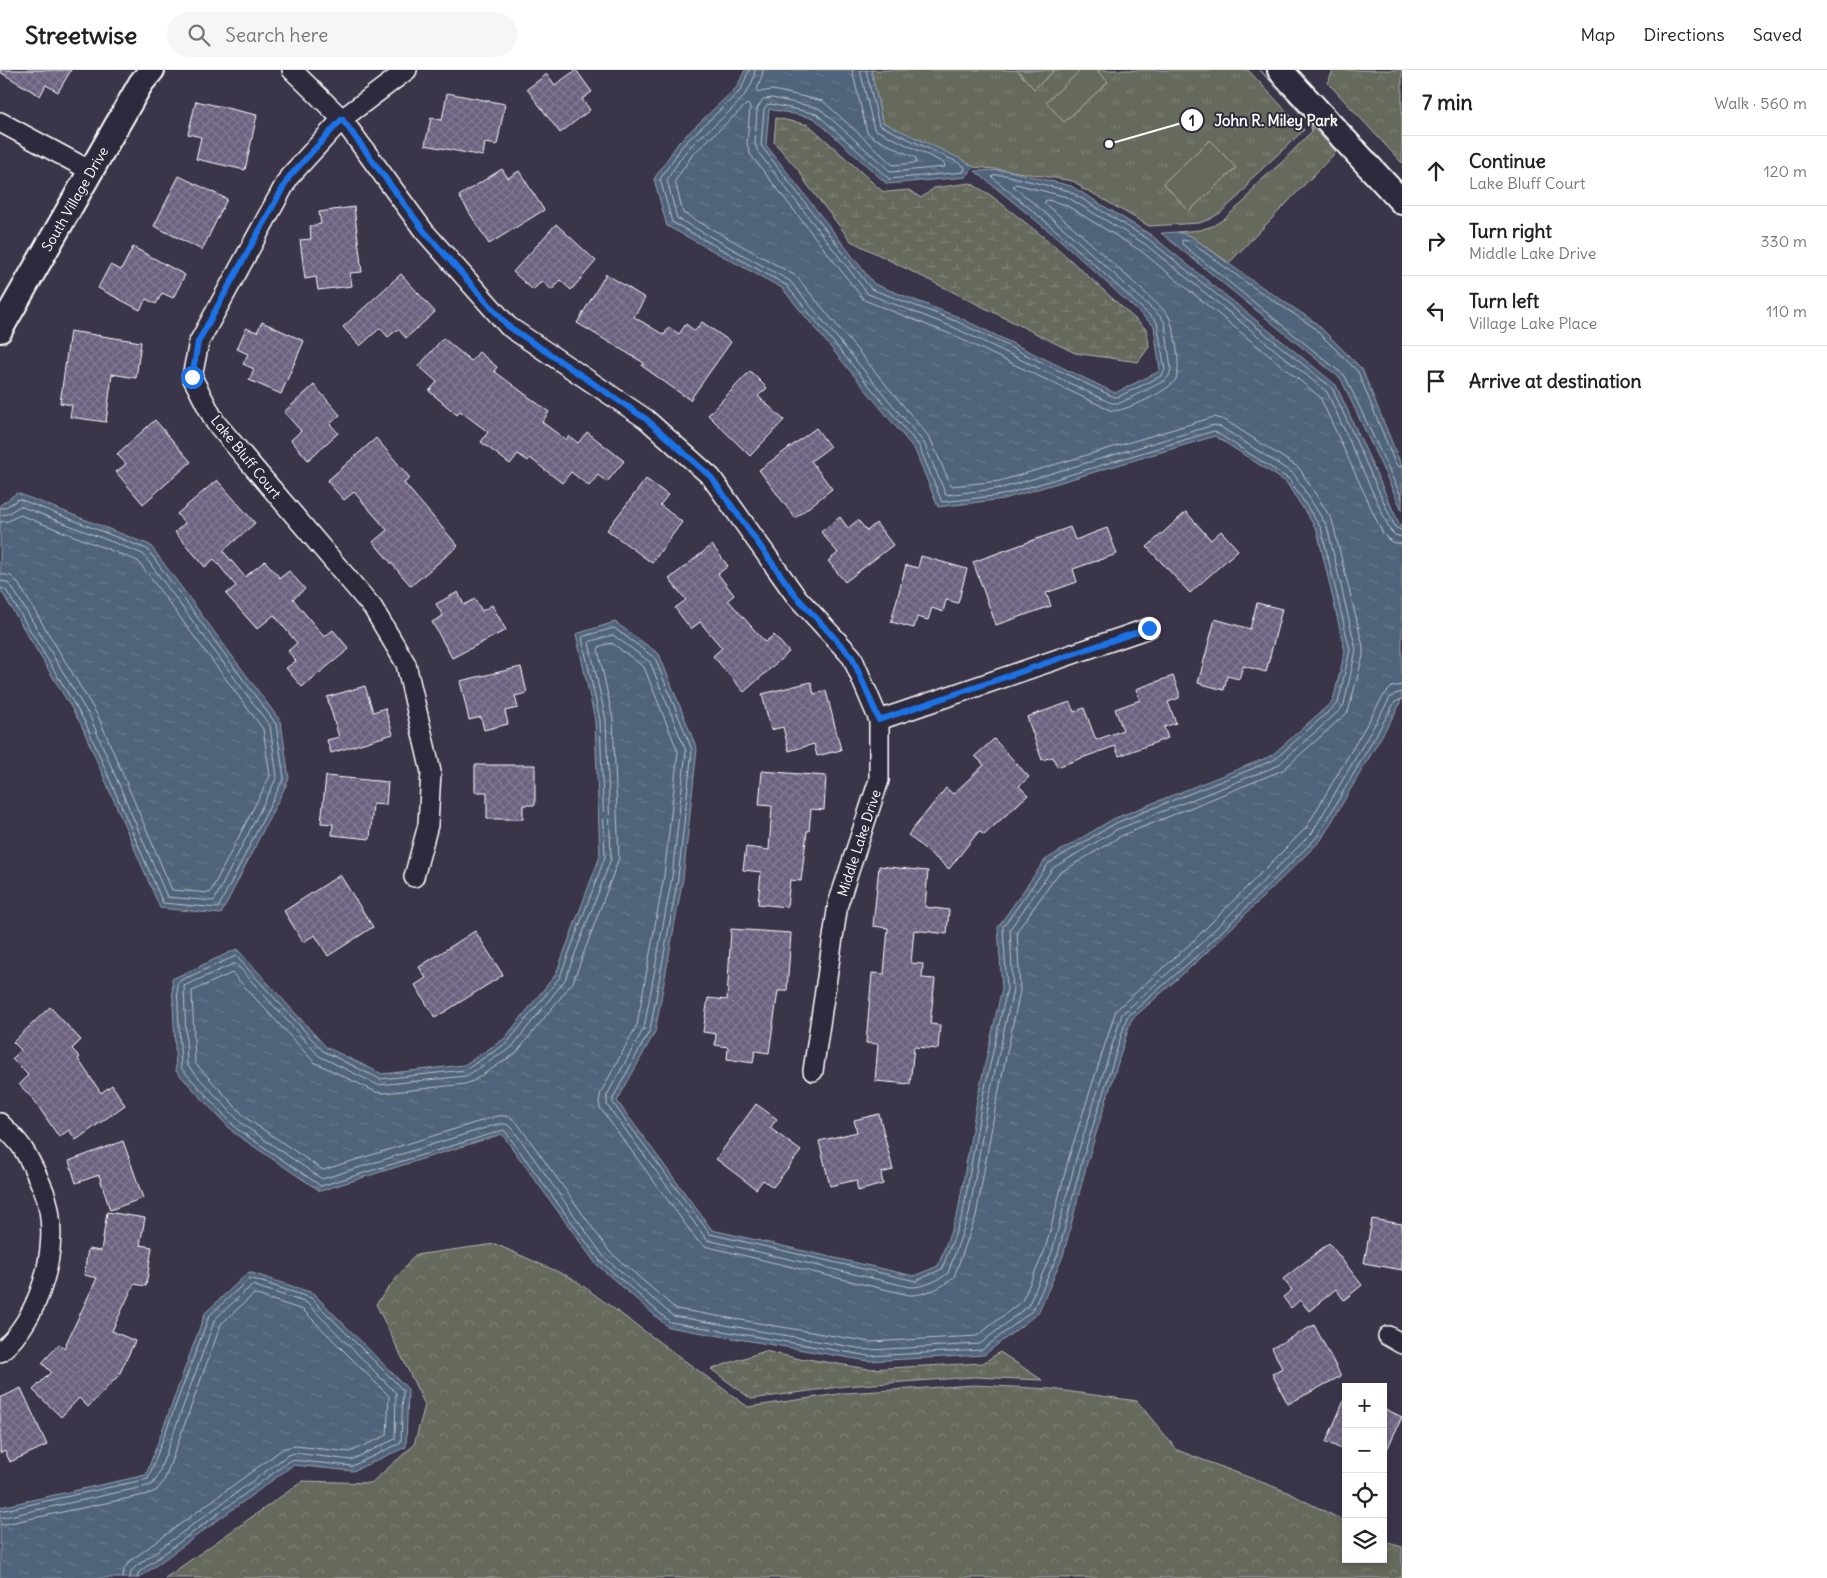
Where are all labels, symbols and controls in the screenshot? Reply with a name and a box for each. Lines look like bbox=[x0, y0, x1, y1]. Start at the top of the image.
search box bbox=[167, 12, 517, 57]
text: Streetwise bbox=[25, 20, 137, 50]
icon: search bbox=[185, 21, 213, 49]
text: Search here bbox=[225, 23, 328, 47]
text: Map bbox=[1580, 23, 1615, 46]
text: Directions bbox=[1643, 23, 1725, 46]
text: Saved bbox=[1753, 23, 1802, 46]
text: 7 min bbox=[1422, 89, 1473, 116]
text: Walk · 560 m bbox=[1714, 93, 1807, 113]
callout: John R. Miley Park bbox=[1179, 105, 1347, 135]
text: 1 bbox=[1189, 111, 1195, 130]
text: John R. Miley Park bbox=[1214, 111, 1338, 131]
street label: South Village Drive bbox=[38, 143, 112, 255]
text: Continue bbox=[1469, 149, 1546, 173]
icon: ahead bbox=[1422, 157, 1450, 185]
text: 120 m bbox=[1764, 161, 1807, 181]
text: Lake Bluff Court bbox=[1469, 173, 1586, 193]
text: Turn right bbox=[1469, 219, 1552, 243]
icon: right bbox=[1422, 227, 1450, 255]
text: 330 m bbox=[1760, 231, 1807, 251]
text: Middle Lake Drive bbox=[1469, 243, 1596, 263]
text: Turn left bbox=[1469, 289, 1539, 313]
icon: left bbox=[1422, 297, 1450, 325]
text: 110 m bbox=[1766, 301, 1807, 321]
text: Village Lake Place bbox=[1469, 313, 1597, 333]
route start bbox=[181, 366, 204, 389]
icon: arrive bbox=[1422, 367, 1450, 395]
text: Arrive at destination bbox=[1469, 369, 1642, 393]
street label: Lake Bluff Court bbox=[207, 412, 285, 502]
route end bbox=[1138, 617, 1161, 640]
street label: Middle Lake Drive bbox=[833, 787, 885, 899]
map controls bbox=[1342, 1383, 1387, 1563]
button: + bbox=[1342, 1383, 1387, 1428]
button: − bbox=[1342, 1428, 1387, 1473]
button: locate bbox=[1342, 1473, 1387, 1518]
button: layers bbox=[1342, 1518, 1387, 1563]

